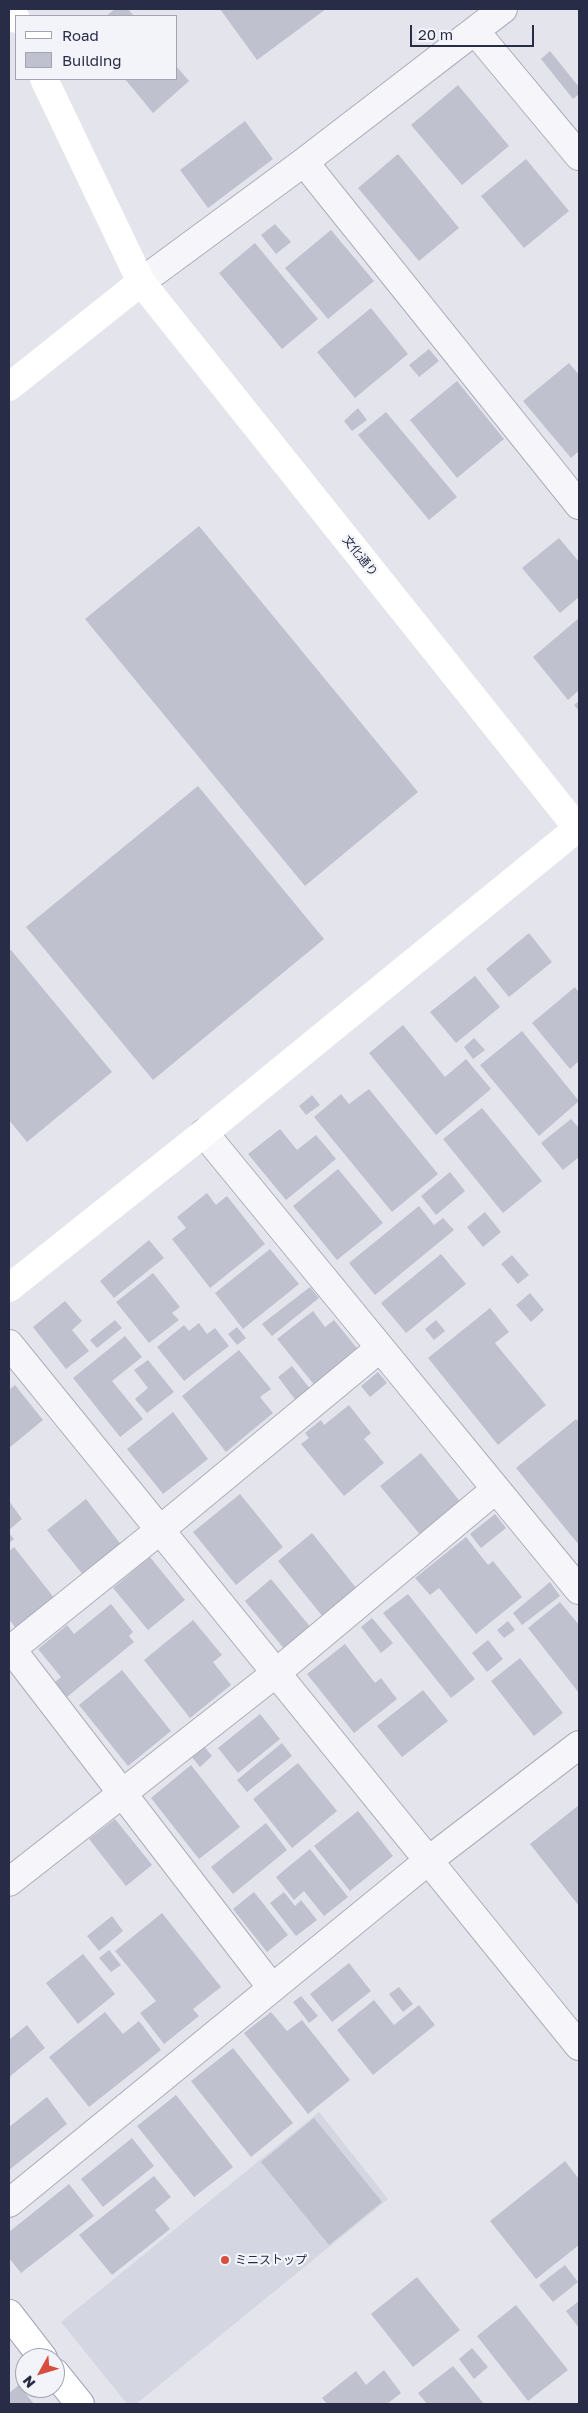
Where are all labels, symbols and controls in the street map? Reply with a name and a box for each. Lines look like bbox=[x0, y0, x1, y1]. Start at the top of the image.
legend bbox=[15, 15, 178, 80]
scale bar bbox=[413, 15, 537, 47]
text: 20 m bbox=[418, 25, 453, 43]
text: Road bbox=[62, 26, 99, 44]
text: Building bbox=[62, 51, 122, 69]
street label: 文化通り bbox=[339, 533, 381, 579]
place label: ミニストップ bbox=[235, 2253, 307, 2267]
marker: ミニストップ bbox=[219, 2254, 231, 2266]
north arrow bbox=[15, 2348, 65, 2398]
text: N bbox=[19, 2373, 39, 2392]

